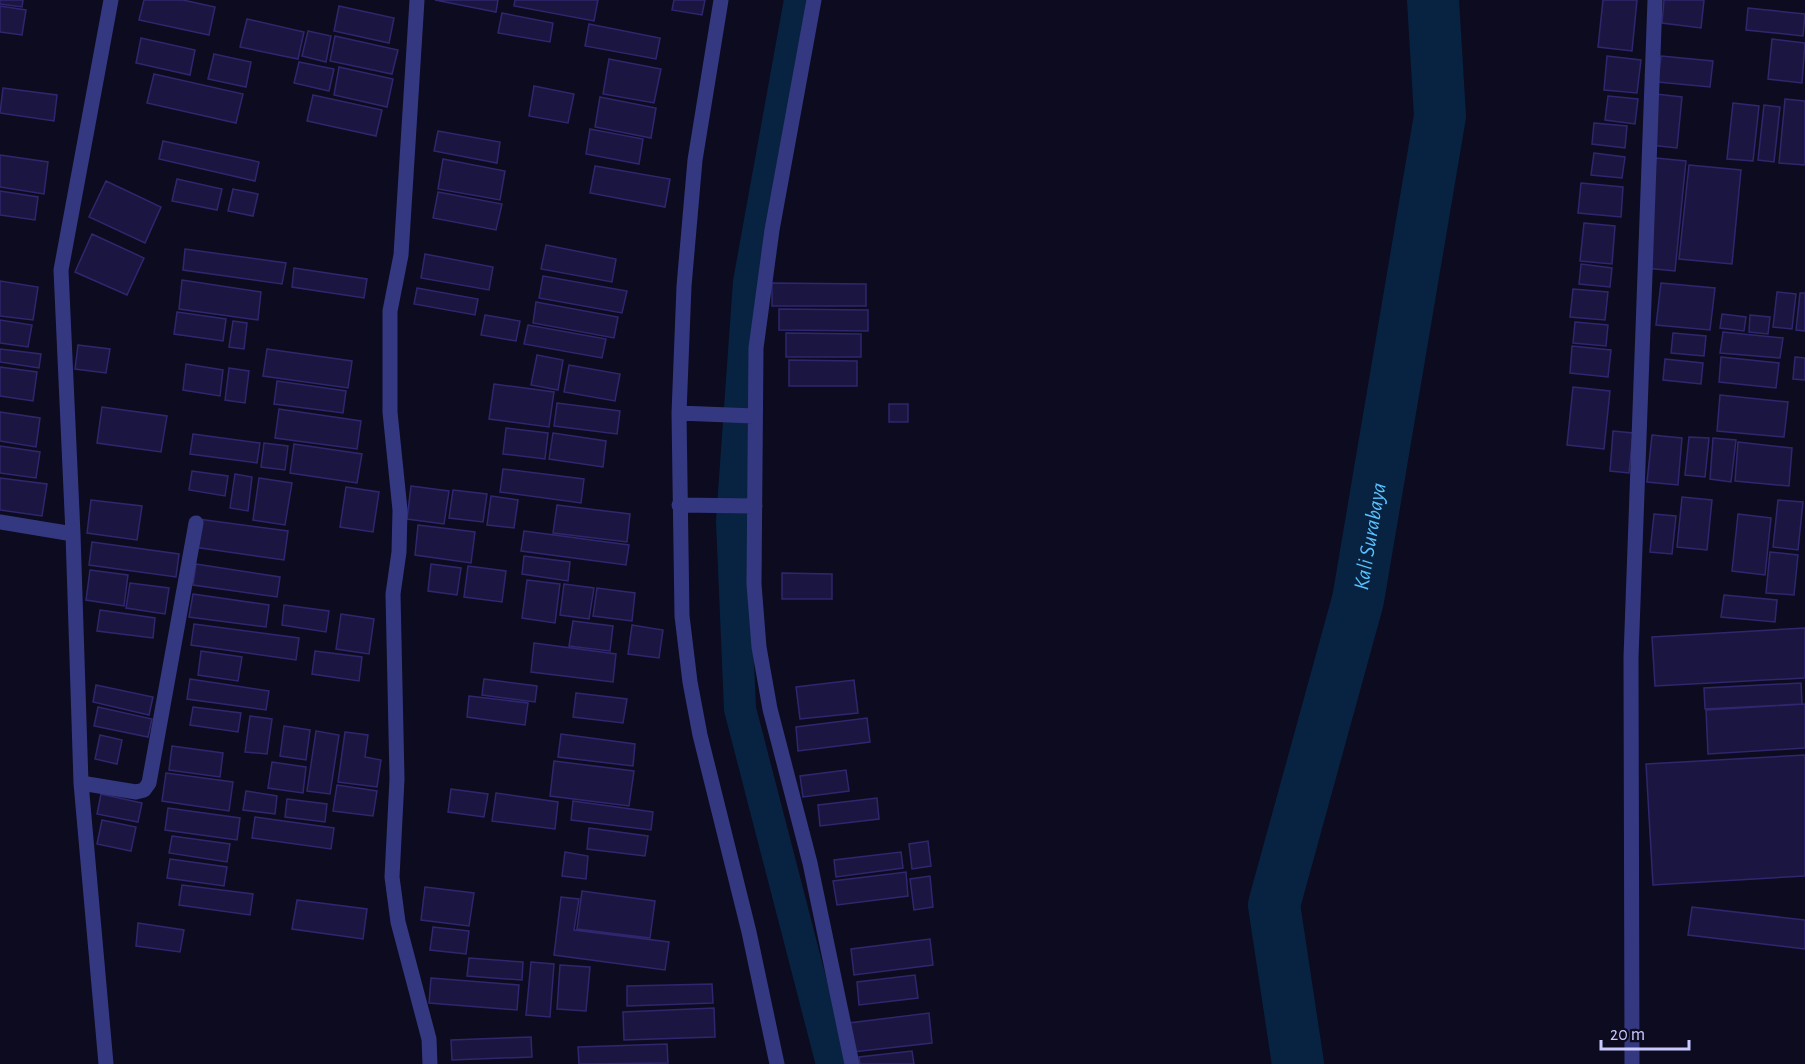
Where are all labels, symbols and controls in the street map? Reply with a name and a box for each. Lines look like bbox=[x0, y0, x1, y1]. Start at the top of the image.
water label: Kali Surabaya bbox=[1350, 481, 1390, 592]
scale bar bbox=[1601, 1013, 1690, 1051]
text: 20 m bbox=[1610, 1026, 1645, 1044]

